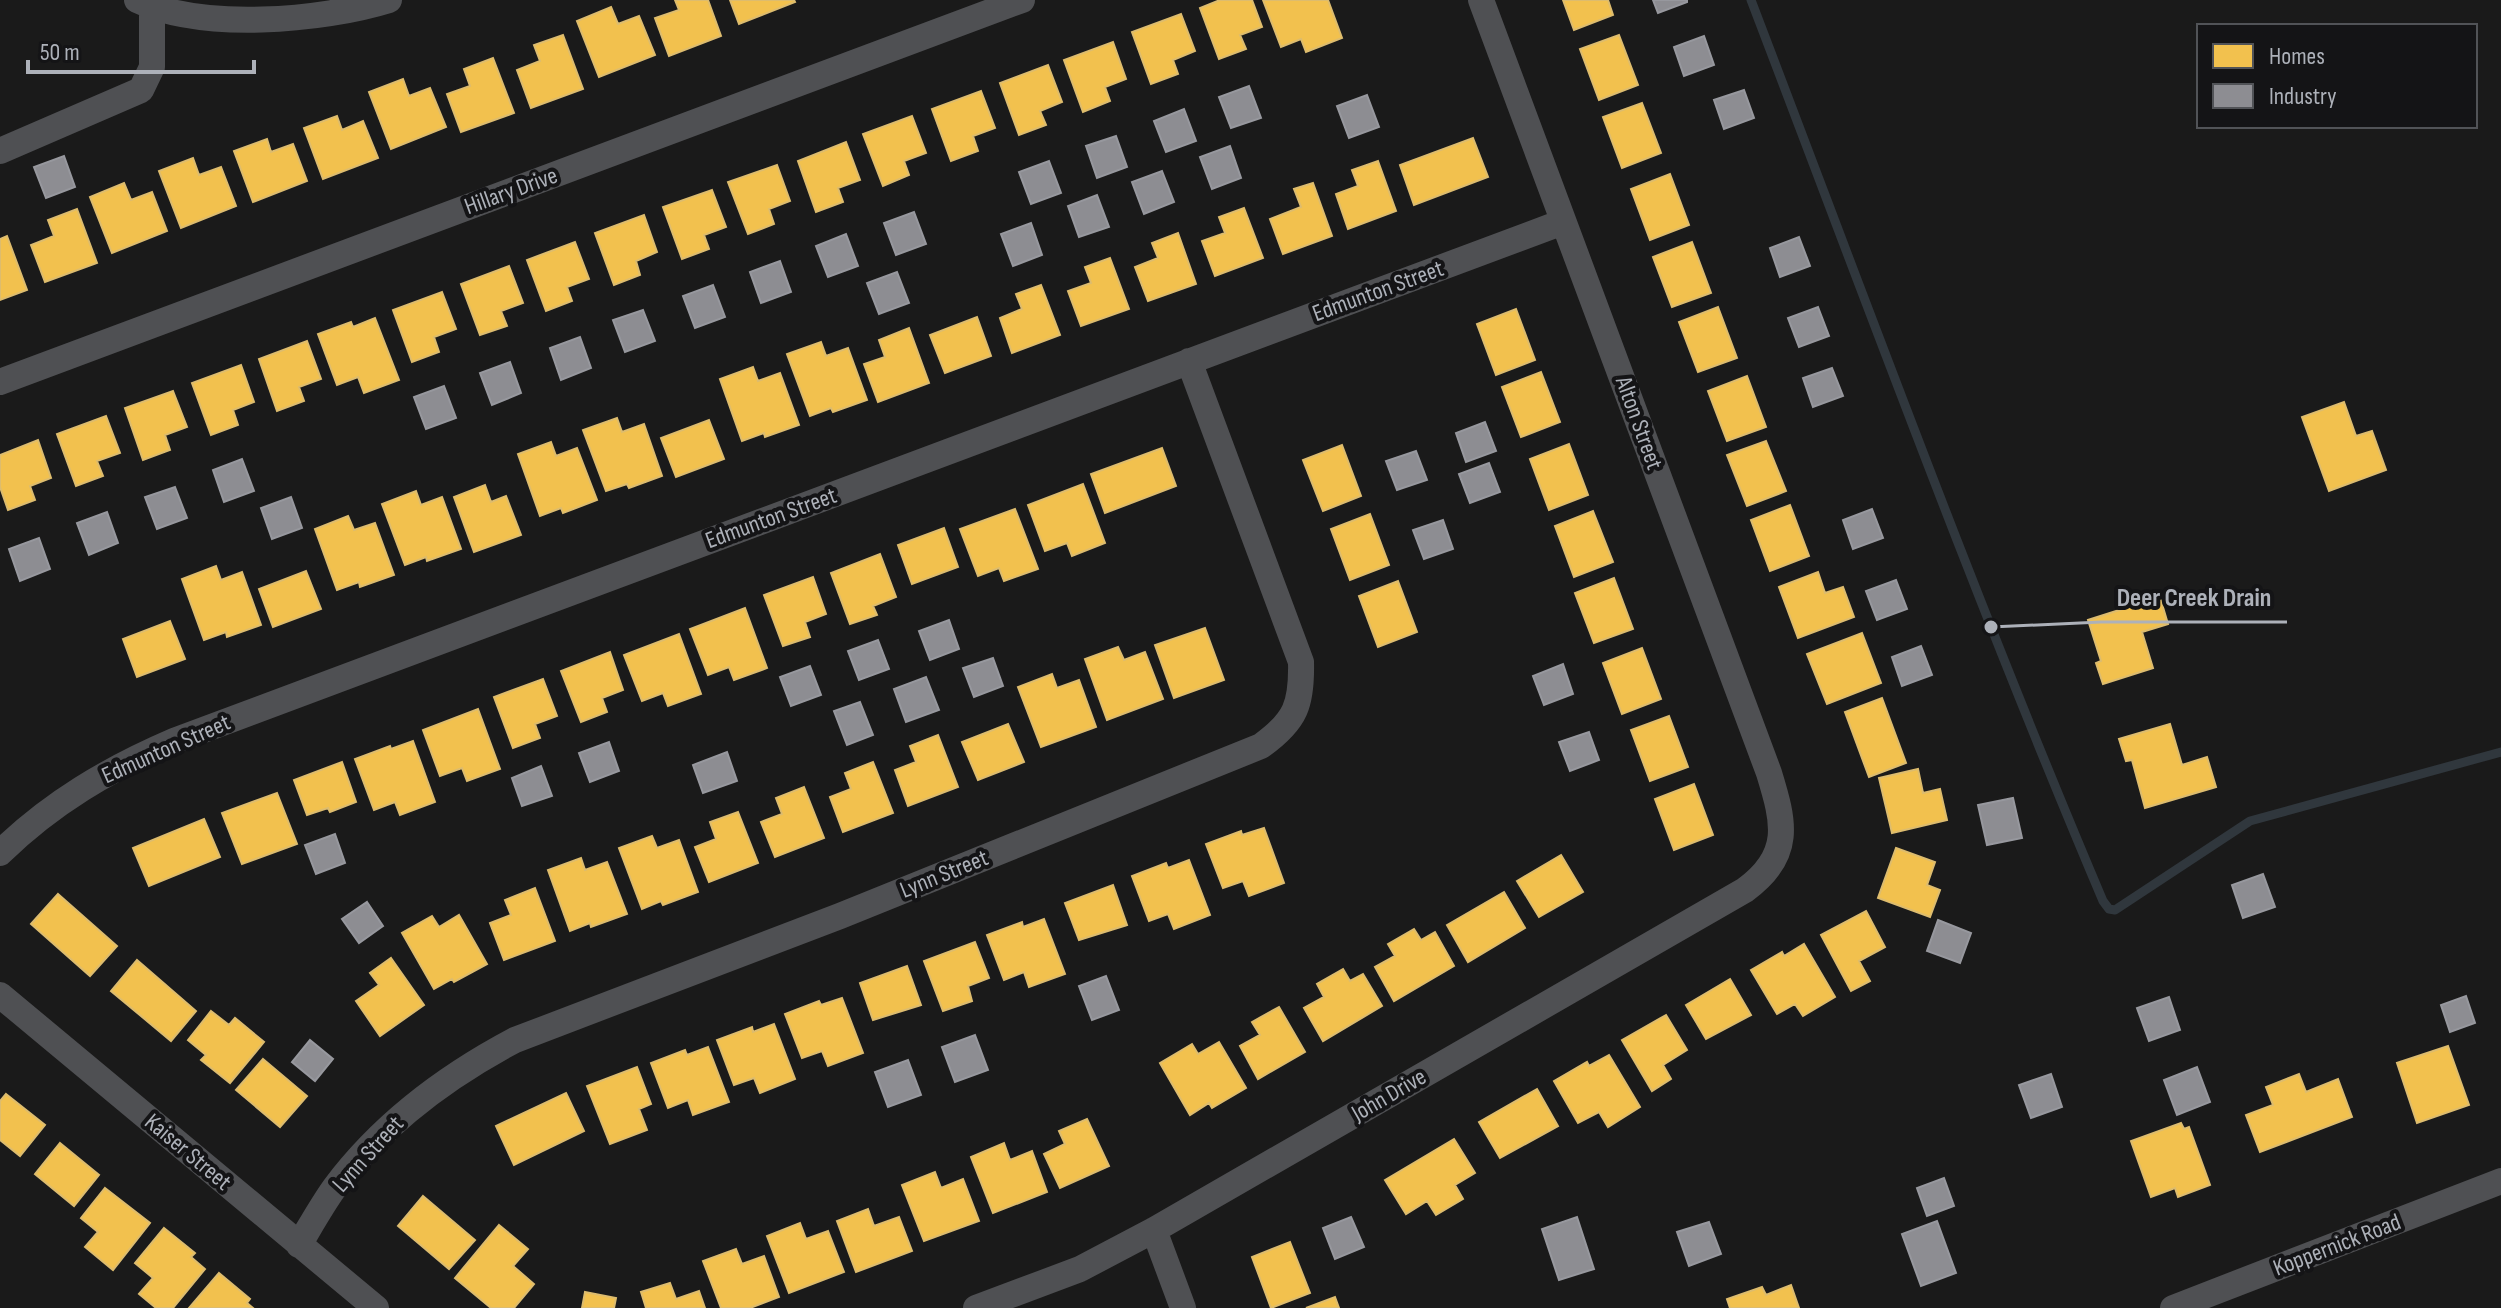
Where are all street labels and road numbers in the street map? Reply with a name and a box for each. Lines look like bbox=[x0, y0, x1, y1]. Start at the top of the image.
street label: Hillary Drive bbox=[461, 161, 561, 221]
street label: Edmunton Street bbox=[1308, 254, 1448, 328]
street label: Alton Street bbox=[1608, 372, 1669, 473]
street label: Edmunton Street bbox=[701, 481, 841, 555]
street label: Edmunton Street bbox=[97, 708, 235, 790]
street label: Lynn Street bbox=[896, 843, 992, 905]
street label: John Drive bbox=[1346, 1062, 1431, 1128]
street label: Kaiser Street bbox=[139, 1107, 237, 1197]
street label: Lynn Street bbox=[326, 1110, 410, 1198]
street label: Koppernick Road bbox=[2269, 1207, 2405, 1283]

